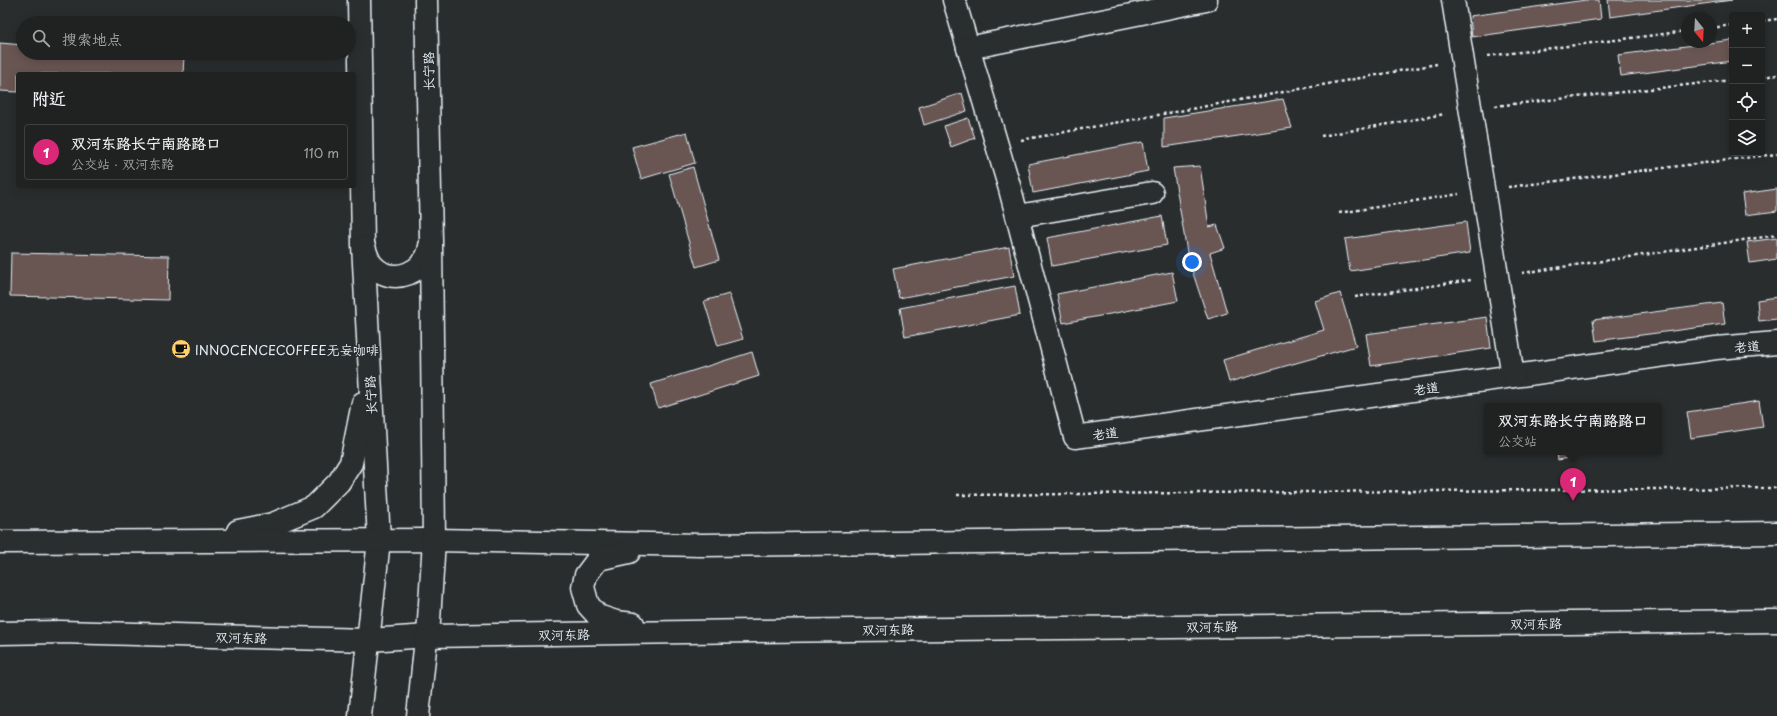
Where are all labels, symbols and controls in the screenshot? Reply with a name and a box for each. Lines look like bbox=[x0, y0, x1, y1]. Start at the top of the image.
north arrow bbox=[1681, 12, 1717, 48]
map controls bbox=[1729, 12, 1765, 156]
button: + bbox=[1729, 12, 1765, 48]
search box bbox=[16, 16, 356, 60]
icon: search bbox=[30, 27, 52, 49]
text: 搜索地点 bbox=[62, 27, 122, 50]
button: − bbox=[1729, 48, 1765, 84]
street label: 长宁路 bbox=[418, 51, 438, 91]
button: locate bbox=[1729, 84, 1765, 120]
text: 附近 bbox=[32, 85, 66, 111]
button: layers bbox=[1729, 120, 1765, 156]
text: 双河东路长宁南路路口 bbox=[71, 131, 221, 154]
text: 1 bbox=[43, 143, 49, 162]
text: 110 m bbox=[304, 143, 339, 162]
text: 公交站 · 双河东路 bbox=[71, 154, 174, 173]
your location bbox=[1182, 252, 1202, 272]
street label: 老道 bbox=[1733, 335, 1761, 357]
cafe icon: INNOCENCECOFFEE无妄咖啡 bbox=[170, 338, 192, 360]
place label: INNOCENCECOFFEE无妄咖啡 bbox=[195, 340, 379, 359]
street label: 长宁路 bbox=[359, 375, 381, 415]
street label: 老道 bbox=[1412, 377, 1440, 399]
popup bbox=[1484, 403, 1662, 455]
text: 双河东路长宁南路路口 bbox=[1498, 408, 1648, 431]
street label: 老道 bbox=[1091, 422, 1119, 444]
text: 公交站 bbox=[1498, 431, 1537, 450]
pin: 1 bbox=[1560, 468, 1586, 501]
street label: 双河东路 bbox=[1510, 613, 1562, 633]
street label: 双河东路 bbox=[1186, 616, 1238, 636]
street label: 双河东路 bbox=[862, 619, 914, 639]
street label: 双河东路 bbox=[538, 624, 590, 644]
street label: 双河东路 bbox=[215, 627, 267, 647]

